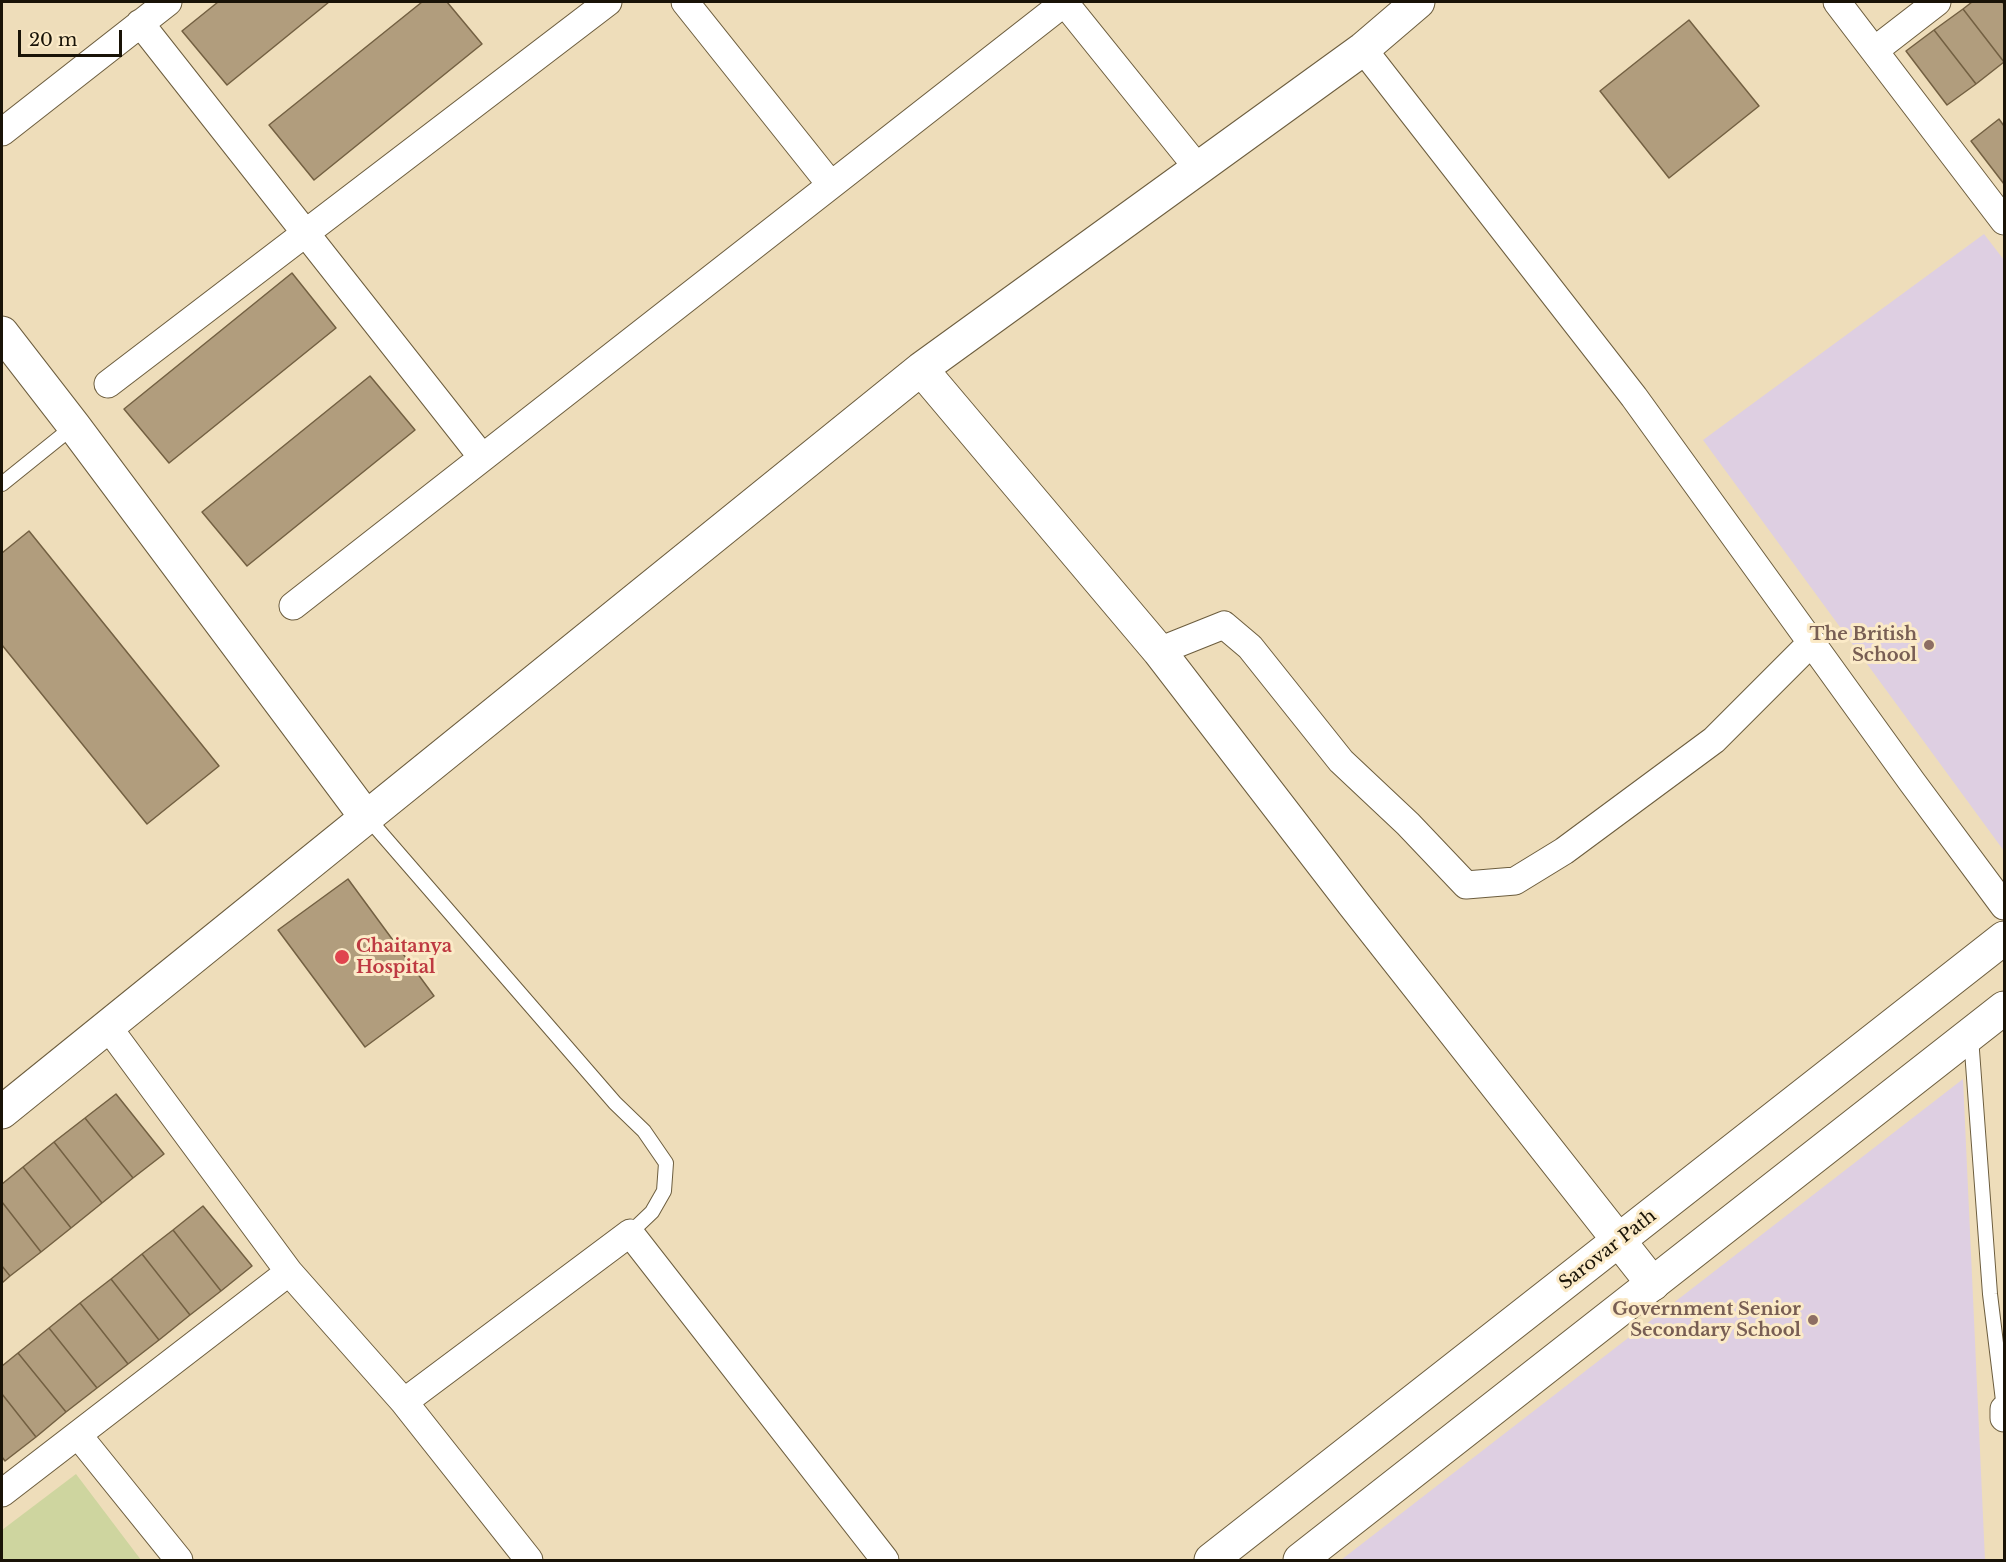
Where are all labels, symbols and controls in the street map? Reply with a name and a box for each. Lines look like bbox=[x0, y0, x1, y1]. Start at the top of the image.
scale bar bbox=[21, 18, 124, 56]
text: 20 m bbox=[29, 29, 77, 51]
place label: The British School bbox=[1810, 624, 1917, 666]
marker: The British School bbox=[1922, 638, 1936, 652]
place label: Chaitanya Hospital bbox=[356, 936, 452, 978]
marker: Chaitanya Hospital bbox=[333, 948, 351, 966]
street label: Sarovar Path bbox=[1555, 1205, 1661, 1295]
place label: Government Senior Secondary School bbox=[1612, 1299, 1801, 1342]
marker: Government Senior Secondary School bbox=[1806, 1313, 1820, 1327]

